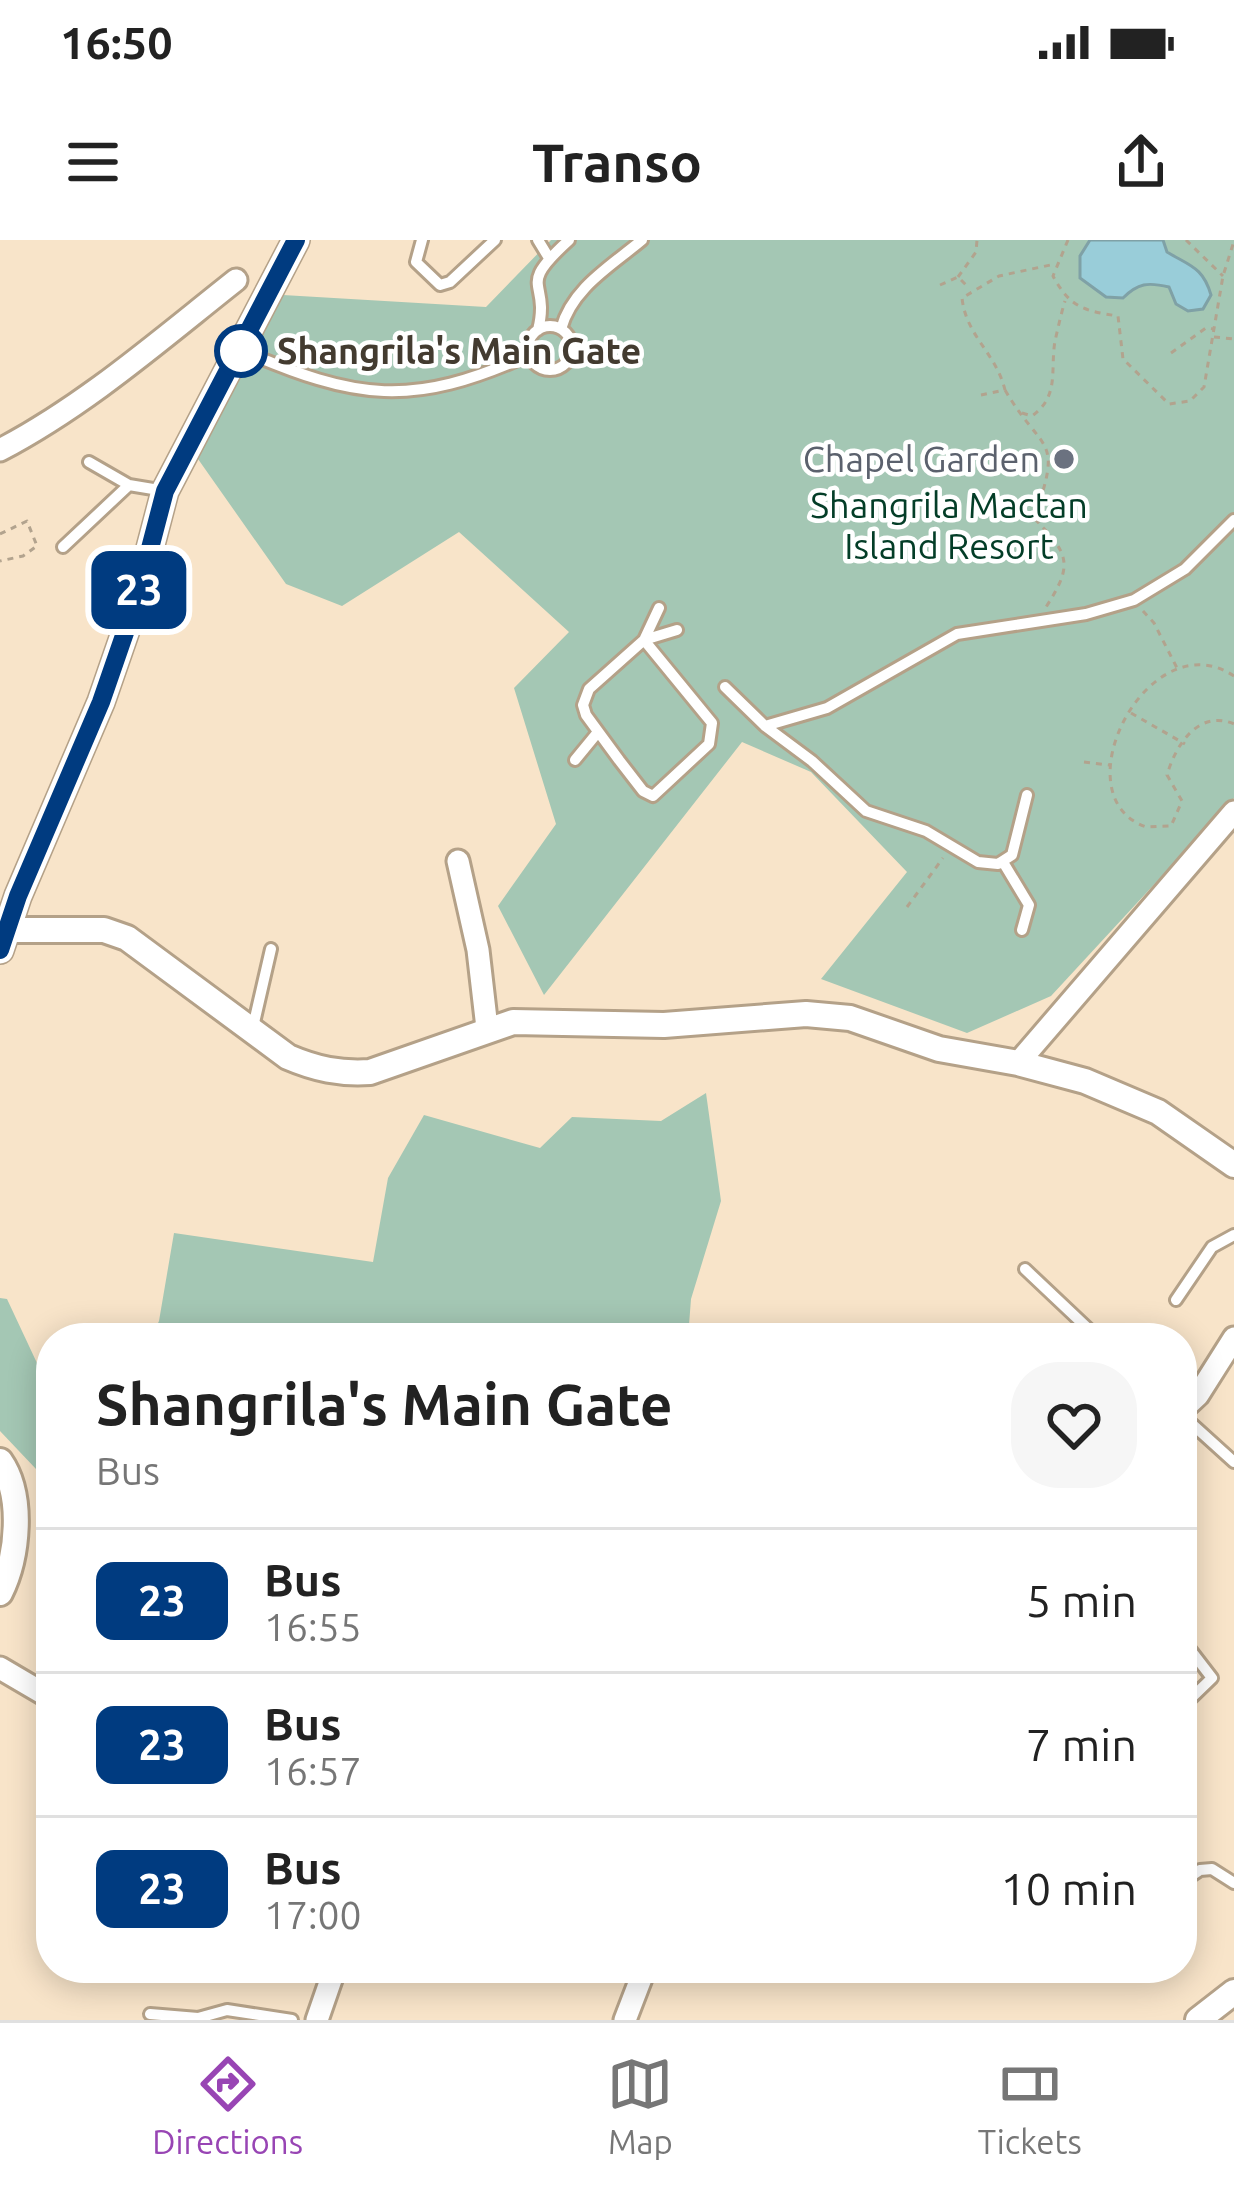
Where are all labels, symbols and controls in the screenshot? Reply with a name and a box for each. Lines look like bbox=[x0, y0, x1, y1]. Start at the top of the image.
text: 16:50 bbox=[60, 17, 173, 68]
icon: menu bbox=[60, 129, 126, 195]
icon: share bbox=[1108, 129, 1174, 195]
text: Transo bbox=[532, 132, 702, 192]
marker: Shangrila's Main Gate bbox=[216, 326, 266, 376]
place label: Shangrila's Main Gate bbox=[277, 330, 641, 371]
place label: Chapel Garden bbox=[803, 438, 1040, 479]
marker: Chapel Garden bbox=[1051, 446, 1077, 472]
park label: Shangrila Mactan Island Resort bbox=[810, 484, 1088, 566]
line badge: 23 bbox=[85, 551, 193, 629]
text: 23 bbox=[115, 566, 163, 613]
button: heart bbox=[1011, 1362, 1137, 1488]
text: Shangrila's Main Gate bbox=[96, 1372, 673, 1436]
text: Bus bbox=[96, 1449, 160, 1492]
text: Bus bbox=[264, 1554, 341, 1605]
text: 5 min bbox=[1026, 1575, 1137, 1626]
text: 23 bbox=[138, 1577, 186, 1624]
text: 16:55 bbox=[264, 1605, 362, 1648]
text: Bus bbox=[264, 1698, 341, 1749]
text: 7 min bbox=[1026, 1719, 1137, 1770]
text: 23 bbox=[138, 1721, 186, 1768]
text: 16:57 bbox=[264, 1749, 362, 1792]
text: Bus bbox=[264, 1842, 341, 1893]
text: 10 min bbox=[1000, 1863, 1137, 1914]
text: 23 bbox=[138, 1865, 186, 1912]
text: 17:00 bbox=[264, 1893, 362, 1936]
tab: Directions bbox=[152, 2051, 303, 2160]
tab: Map bbox=[607, 2051, 673, 2160]
tab: Tickets bbox=[978, 2051, 1082, 2160]

